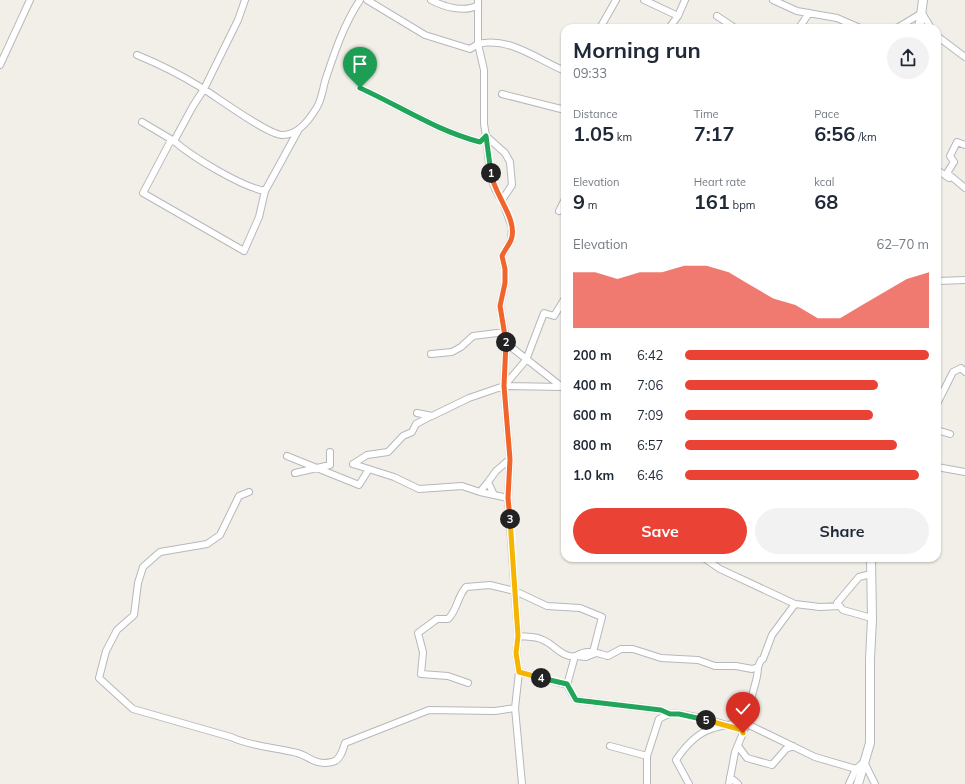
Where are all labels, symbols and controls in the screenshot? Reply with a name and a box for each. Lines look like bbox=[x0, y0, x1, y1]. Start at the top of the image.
text: Morning run bbox=[573, 36, 701, 64]
button: share bbox=[887, 37, 929, 79]
pin bbox=[343, 47, 377, 88]
icon: arrive bbox=[349, 53, 371, 75]
text: 09:33 bbox=[573, 65, 607, 81]
text: Distance bbox=[573, 107, 617, 121]
text: Time bbox=[694, 107, 719, 121]
text: Pace bbox=[814, 107, 839, 121]
text: 1.05 bbox=[573, 121, 614, 146]
text: 7:17 bbox=[694, 121, 735, 146]
text: 6:56 bbox=[814, 121, 855, 146]
text: km bbox=[614, 130, 632, 144]
text: /km bbox=[855, 130, 877, 144]
pin: 1 bbox=[481, 163, 501, 183]
text: 1 bbox=[488, 166, 494, 180]
text: Elevation bbox=[573, 175, 620, 189]
text: Heart rate bbox=[694, 175, 746, 189]
text: kcal bbox=[814, 175, 834, 189]
text: 9 bbox=[573, 189, 585, 214]
text: 161 bbox=[694, 189, 730, 214]
text: 68 bbox=[814, 189, 838, 214]
text: m bbox=[585, 198, 598, 212]
text: bpm bbox=[730, 198, 755, 212]
text: Elevation bbox=[573, 236, 628, 252]
text: 62–70 m bbox=[876, 236, 929, 252]
pin: 2 bbox=[496, 332, 516, 352]
text: 2 bbox=[503, 335, 509, 349]
text: 200 m bbox=[573, 347, 612, 363]
text: 6:42 bbox=[637, 347, 663, 363]
text: 400 m bbox=[573, 377, 612, 393]
text: 7:06 bbox=[637, 377, 663, 393]
text: 600 m bbox=[573, 407, 612, 423]
text: 7:09 bbox=[637, 407, 663, 423]
text: 800 m bbox=[573, 437, 612, 453]
text: 6:57 bbox=[637, 437, 663, 453]
text: 1.0 km bbox=[573, 467, 614, 483]
text: 6:46 bbox=[637, 467, 663, 483]
button: Save bbox=[573, 508, 747, 554]
button: Share bbox=[755, 508, 929, 554]
pin: 3 bbox=[500, 509, 520, 529]
text: 3 bbox=[507, 512, 513, 526]
pin: 4 bbox=[531, 668, 551, 688]
text: 4 bbox=[538, 671, 544, 685]
pin bbox=[726, 692, 760, 733]
icon: check bbox=[732, 698, 754, 720]
pin: 5 bbox=[696, 710, 716, 730]
text: 5 bbox=[703, 713, 709, 727]

